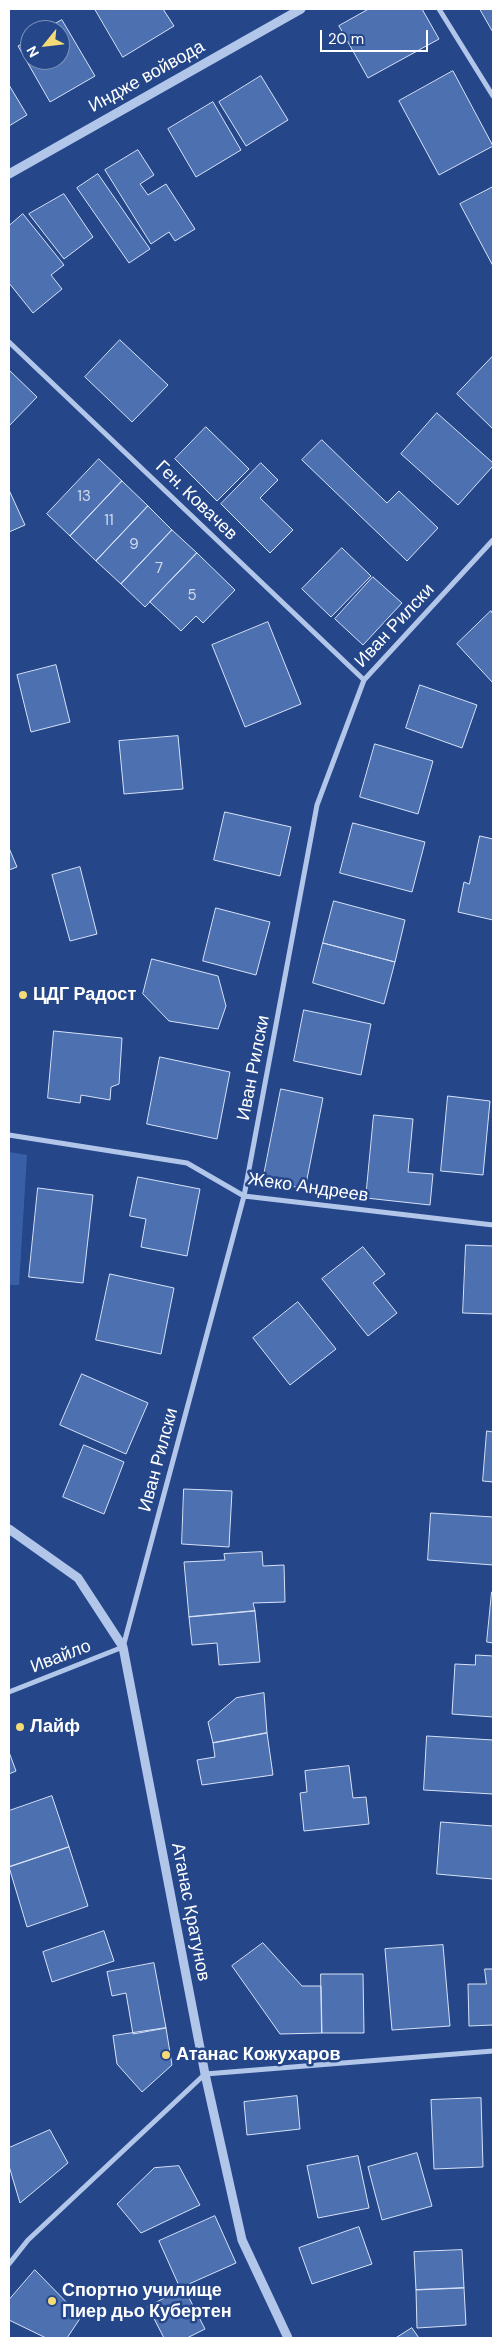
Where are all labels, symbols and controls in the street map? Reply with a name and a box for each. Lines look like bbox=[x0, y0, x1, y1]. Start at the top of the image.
north arrow bbox=[20, 20, 70, 70]
scale bar bbox=[322, 20, 430, 52]
text: 20 m bbox=[328, 29, 364, 49]
street label: Индже войвода bbox=[85, 36, 209, 118]
text: N bbox=[22, 43, 43, 61]
street label: Ген. Ковачев bbox=[151, 457, 241, 545]
house number: 13 bbox=[77, 488, 91, 506]
house number: 11 bbox=[104, 512, 114, 530]
house number: 9 bbox=[129, 536, 139, 554]
house number: 7 bbox=[155, 560, 163, 578]
street label: Иван Рилски bbox=[351, 580, 439, 672]
house number: 5 bbox=[187, 587, 197, 605]
place label: ЦДГ Радост bbox=[33, 984, 136, 1006]
marker: ЦДГ Радост bbox=[17, 989, 29, 1001]
street label: Иван Рилски bbox=[233, 1014, 275, 1122]
street label: Жеко Андреев bbox=[246, 1169, 370, 1207]
street label: Иван Рилски bbox=[135, 1406, 183, 1514]
street label: Ивайло bbox=[28, 1636, 94, 1678]
place label: Лайф bbox=[30, 1716, 80, 1738]
marker: Лайф bbox=[14, 1721, 26, 1733]
street label: Атанас Кратунов bbox=[166, 1841, 214, 1983]
place label: Атанас Кожухаров bbox=[176, 2044, 341, 2066]
marker: Атанас Кожухаров bbox=[160, 2049, 172, 2061]
place label: Спортно училище Пиер дьо Кубертен bbox=[62, 2280, 232, 2322]
marker: Спортно училище Пиер дьо Кубертен bbox=[46, 2295, 58, 2307]

